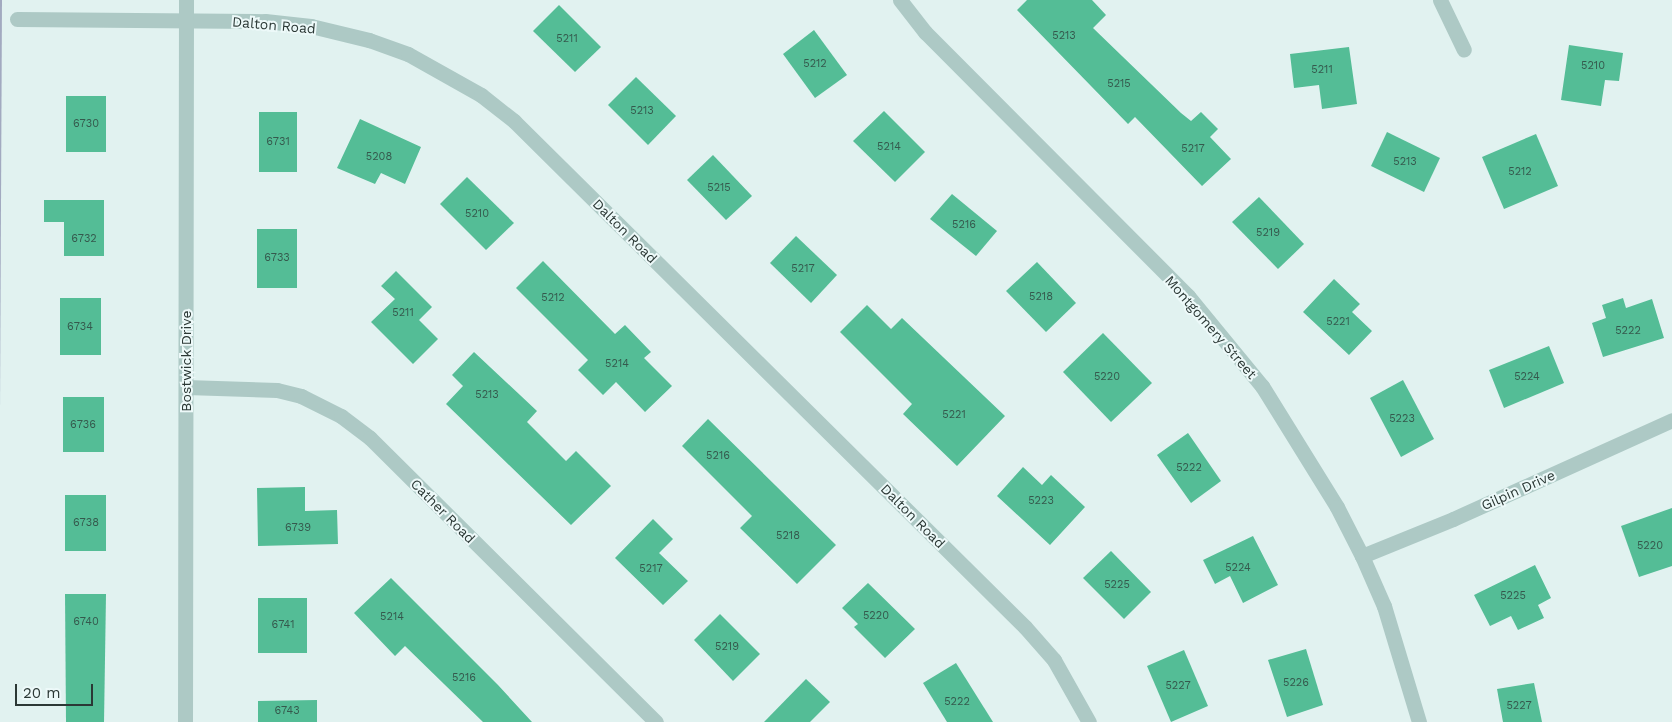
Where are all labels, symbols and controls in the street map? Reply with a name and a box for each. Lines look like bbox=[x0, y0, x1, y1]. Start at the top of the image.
street label: Dalton Road bbox=[231, 13, 317, 37]
house number: 5213 bbox=[1052, 29, 1076, 43]
house number: 5211 bbox=[556, 32, 578, 46]
house number: 5212 bbox=[803, 57, 827, 71]
house number: 5210 bbox=[1581, 59, 1605, 73]
house number: 5211 bbox=[1311, 63, 1333, 77]
house number: 5215 bbox=[1107, 77, 1131, 91]
house number: 5213 bbox=[630, 104, 654, 118]
house number: 6730 bbox=[73, 117, 99, 131]
house number: 6731 bbox=[266, 135, 290, 149]
house number: 5214 bbox=[877, 140, 901, 154]
house number: 5217 bbox=[1181, 142, 1205, 156]
house number: 5208 bbox=[366, 150, 392, 164]
house number: 5213 bbox=[1393, 155, 1417, 169]
house number: 5212 bbox=[1508, 165, 1532, 179]
house number: 5215 bbox=[707, 181, 731, 195]
street label: Dalton Road bbox=[589, 195, 661, 267]
house number: 5210 bbox=[465, 207, 489, 221]
house number: 5216 bbox=[952, 218, 976, 232]
house number: 5219 bbox=[1256, 226, 1280, 240]
house number: 6732 bbox=[71, 232, 97, 246]
house number: 6733 bbox=[264, 251, 290, 265]
house number: 5217 bbox=[791, 262, 815, 276]
street label: Montgomery Street bbox=[1161, 272, 1261, 382]
house number: 5218 bbox=[1029, 290, 1053, 304]
house number: 5212 bbox=[541, 291, 565, 305]
house number: 5211 bbox=[392, 306, 414, 320]
street label: Bostwick Drive bbox=[178, 310, 194, 412]
house number: 5221 bbox=[1326, 315, 1350, 329]
house number: 6734 bbox=[67, 320, 93, 334]
house number: 5222 bbox=[1615, 324, 1641, 338]
house number: 5214 bbox=[605, 357, 629, 371]
house number: 5220 bbox=[1094, 370, 1120, 384]
house number: 5224 bbox=[1514, 370, 1540, 384]
house number: 5213 bbox=[475, 388, 499, 402]
house number: 5221 bbox=[942, 408, 966, 422]
house number: 5223 bbox=[1389, 412, 1415, 426]
house number: 6736 bbox=[70, 418, 96, 432]
house number: 5216 bbox=[706, 449, 730, 463]
house number: 5222 bbox=[1176, 461, 1202, 475]
street label: Gilpin Drive bbox=[1479, 466, 1557, 514]
street label: Cather Road bbox=[407, 475, 479, 547]
street label: Dalton Road bbox=[877, 480, 949, 552]
house number: 5223 bbox=[1028, 494, 1054, 508]
house number: 6738 bbox=[73, 516, 99, 530]
house number: 6739 bbox=[285, 521, 311, 535]
house number: 5218 bbox=[776, 529, 800, 543]
house number: 5220 bbox=[1637, 539, 1663, 553]
house number: 5224 bbox=[1225, 561, 1251, 575]
house number: 5217 bbox=[639, 562, 663, 576]
house number: 5225 bbox=[1104, 578, 1130, 592]
house number: 5225 bbox=[1500, 589, 1526, 603]
house number: 5220 bbox=[863, 609, 889, 623]
house number: 5214 bbox=[380, 610, 404, 624]
house number: 6740 bbox=[73, 615, 99, 629]
house number: 6741 bbox=[272, 618, 294, 632]
house number: 5219 bbox=[715, 640, 739, 654]
house number: 5216 bbox=[452, 671, 476, 685]
scale bar bbox=[18, 674, 95, 706]
house number: 5226 bbox=[1283, 676, 1309, 690]
house number: 5227 bbox=[1165, 679, 1191, 693]
text: 20 m bbox=[23, 684, 61, 702]
house number: 5222 bbox=[944, 695, 970, 709]
house number: 5227 bbox=[1506, 699, 1532, 713]
house number: 6743 bbox=[274, 704, 300, 718]

